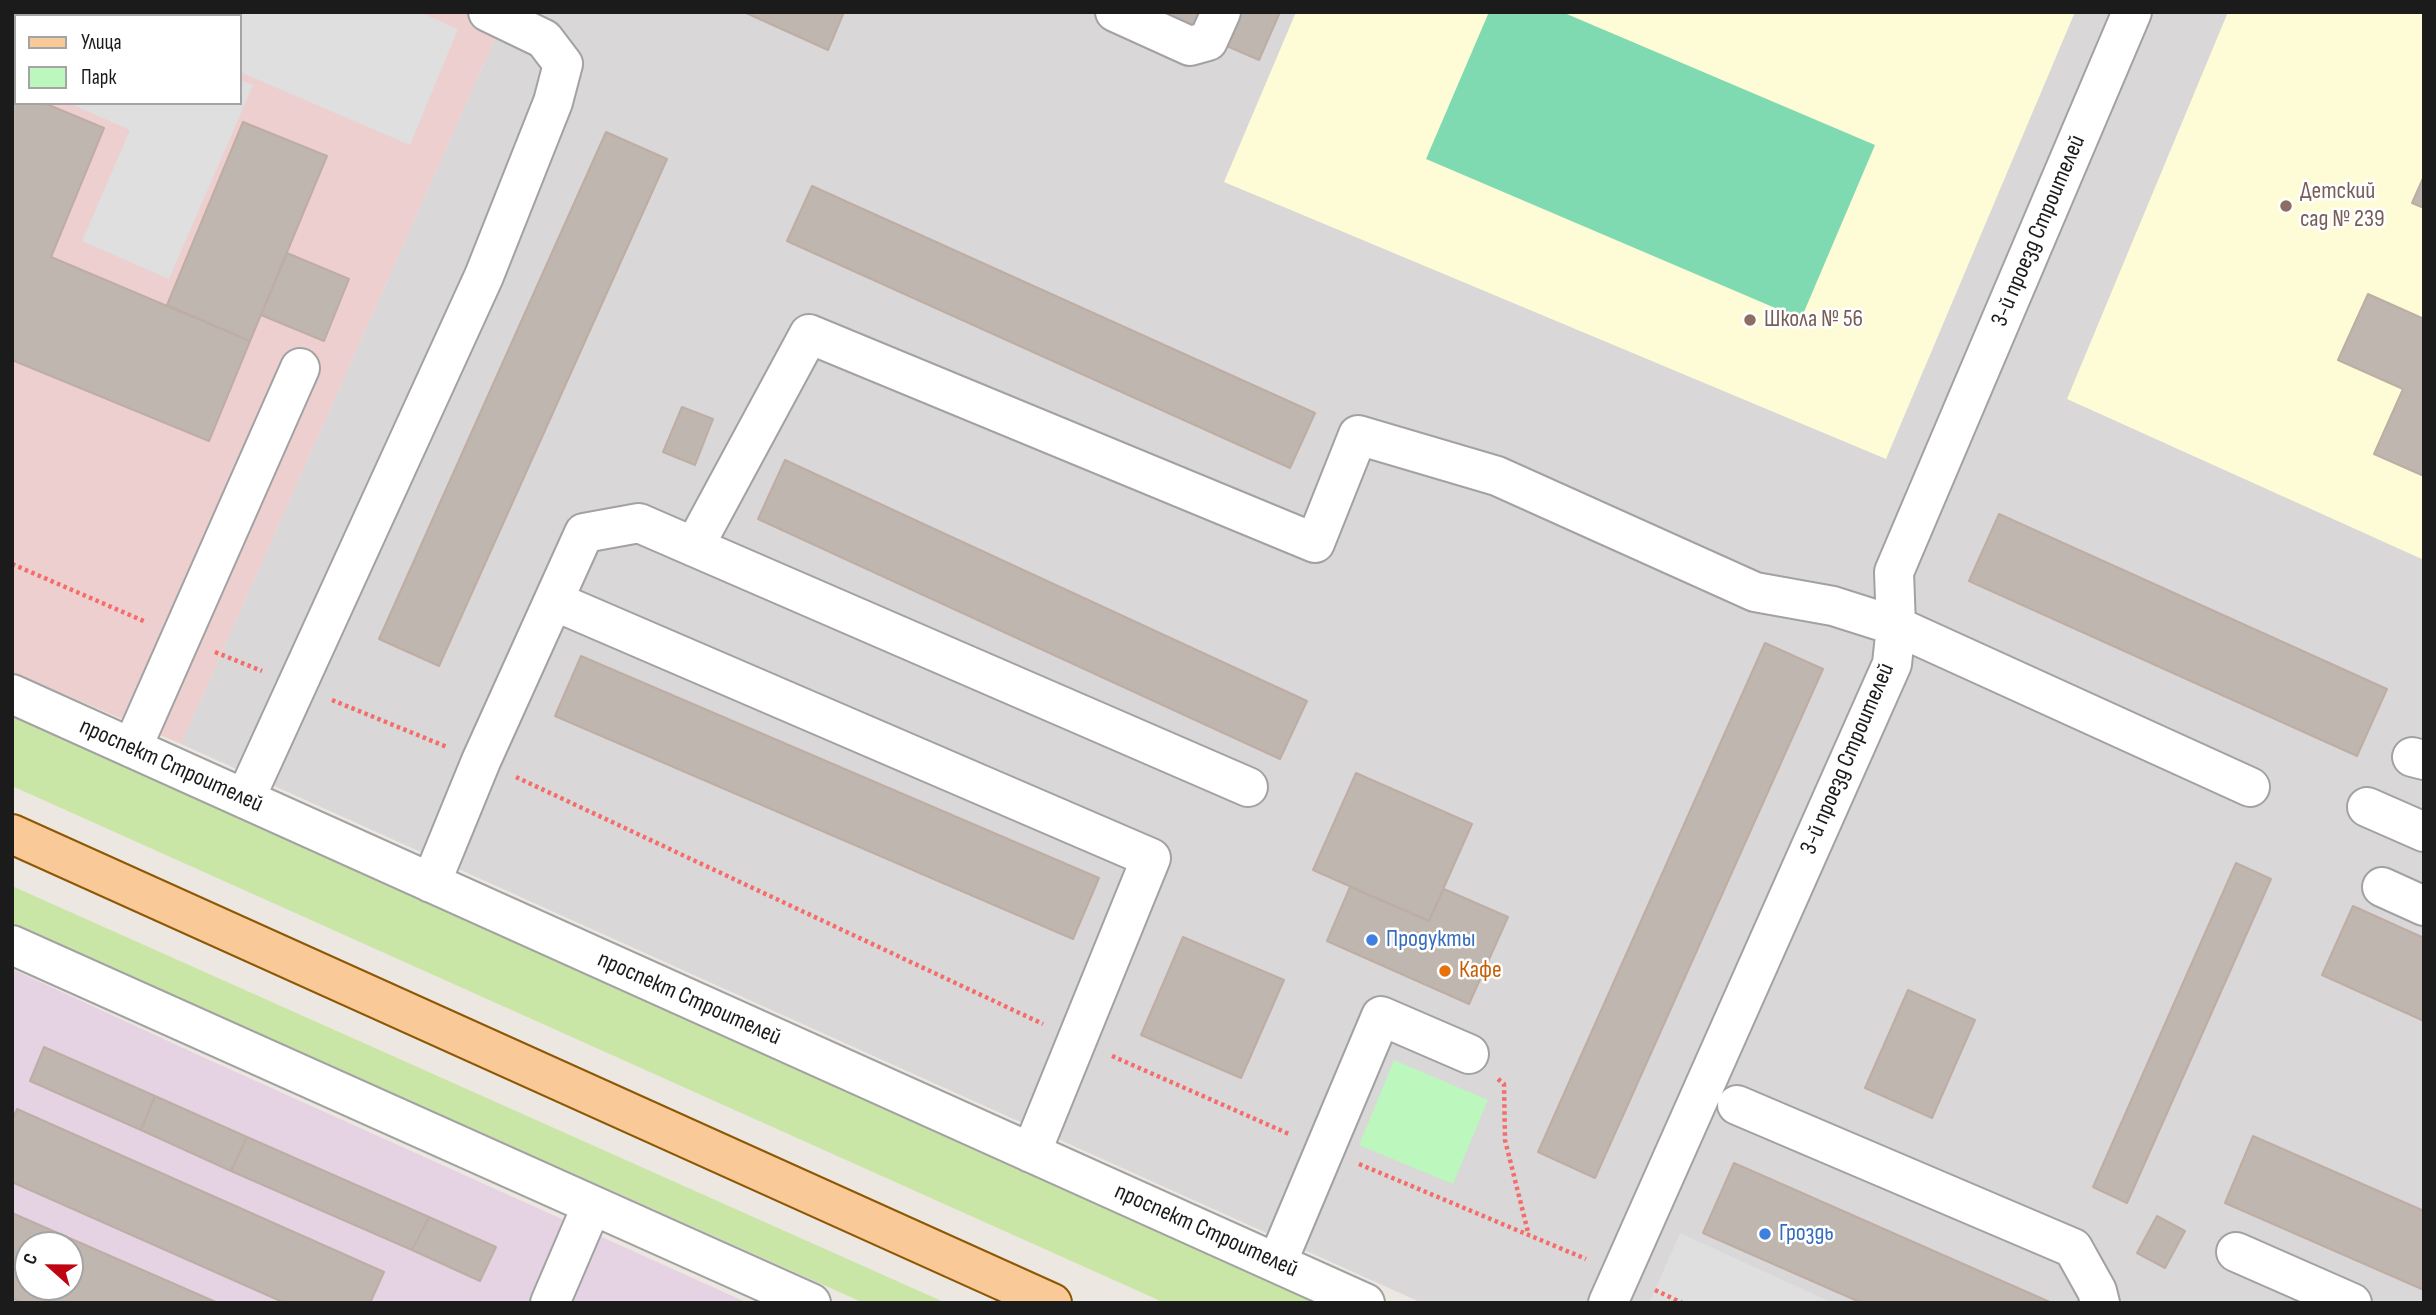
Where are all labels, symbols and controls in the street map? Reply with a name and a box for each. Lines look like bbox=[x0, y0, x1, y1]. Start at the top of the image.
legend bbox=[14, 14, 242, 105]
text: Улица bbox=[81, 30, 122, 55]
text: Парк bbox=[81, 65, 116, 90]
street label: 3-й проезд Строителей bbox=[1986, 131, 2092, 331]
place label: Детский сад № 239 bbox=[2300, 178, 2385, 234]
marker: Детский сад № 239 bbox=[2278, 198, 2294, 214]
place label: Школа № 56 bbox=[1764, 306, 1863, 334]
marker: Школа № 56 bbox=[1742, 312, 1758, 328]
street label: 3-й проезд Строителей bbox=[1795, 659, 1901, 859]
street label: проспект Строителей bbox=[75, 713, 267, 819]
place label: Продукты bbox=[1386, 926, 1475, 954]
marker: Продукты bbox=[1364, 932, 1380, 948]
street label: проспект Строителей bbox=[593, 946, 785, 1052]
place label: Кафе bbox=[1459, 957, 1502, 985]
marker: Кафе bbox=[1437, 963, 1453, 979]
street label: проспект Строителей bbox=[1110, 1178, 1302, 1284]
place label: Гроздь bbox=[1779, 1220, 1834, 1248]
marker: Гроздь bbox=[1757, 1226, 1773, 1242]
north arrow bbox=[14, 1231, 84, 1301]
text: С bbox=[18, 1250, 43, 1268]

